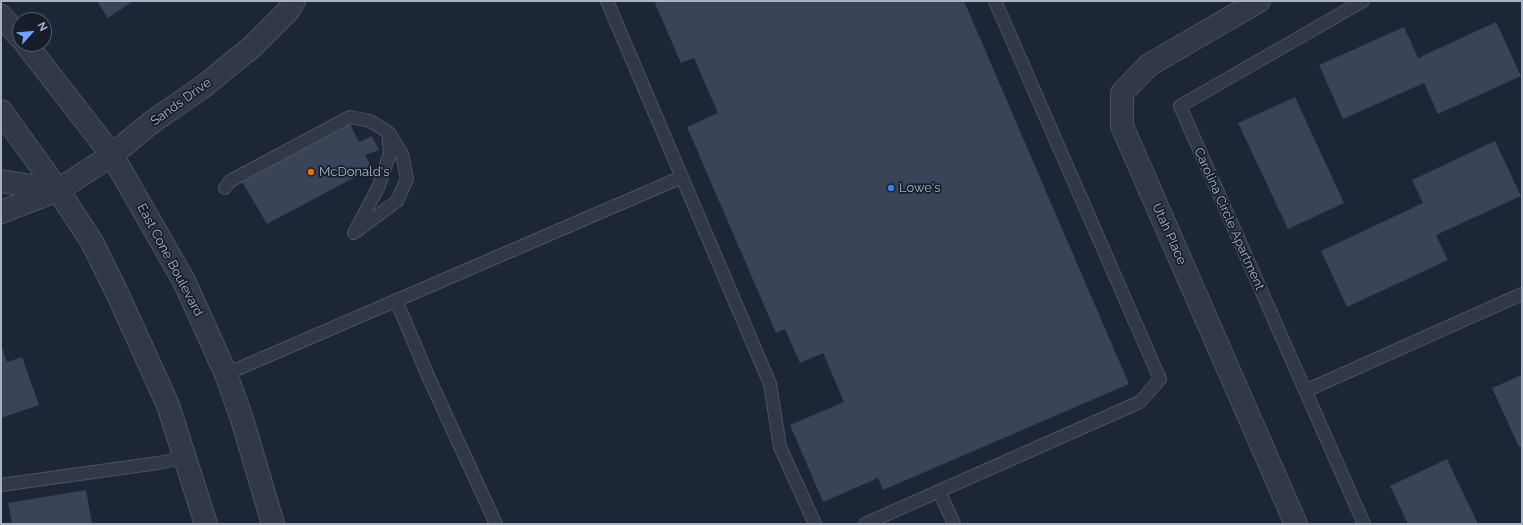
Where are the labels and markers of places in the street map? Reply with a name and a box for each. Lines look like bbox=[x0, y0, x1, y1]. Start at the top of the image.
place label: McDonald's bbox=[319, 164, 389, 180]
marker: McDonald's bbox=[306, 167, 316, 177]
place label: Lowe's bbox=[899, 180, 940, 196]
marker: Lowe's bbox=[886, 183, 896, 193]

